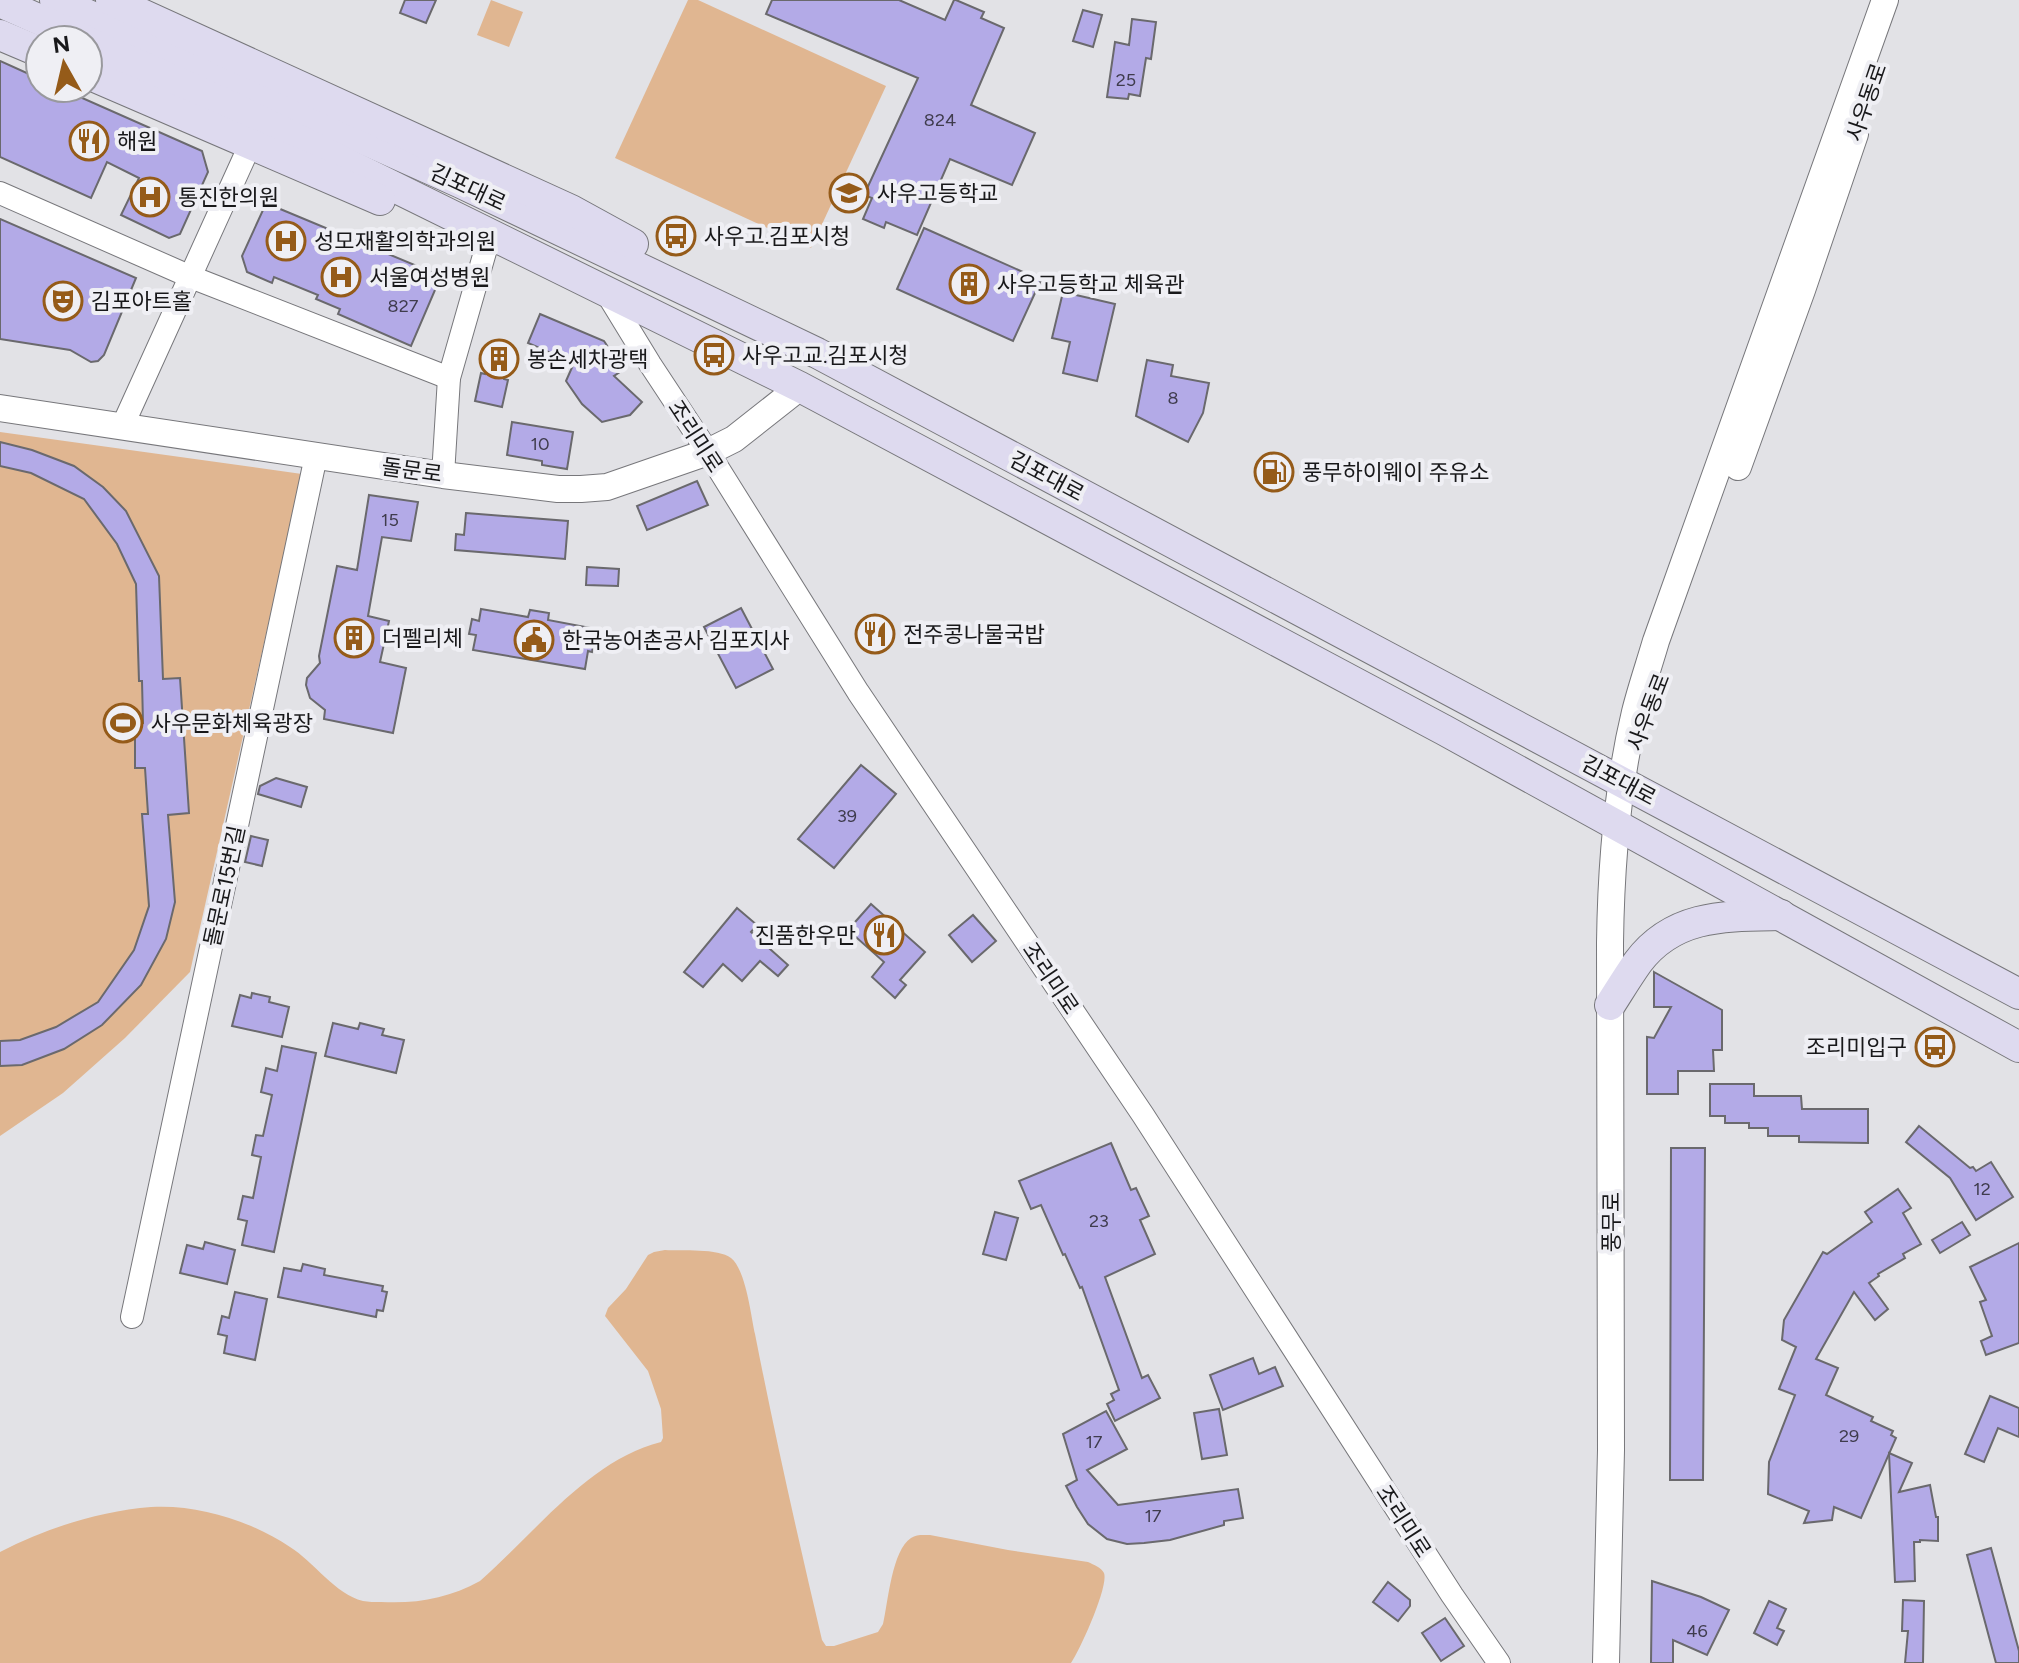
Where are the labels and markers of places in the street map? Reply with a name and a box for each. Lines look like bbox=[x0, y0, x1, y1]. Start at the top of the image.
restaurant icon: 해원 bbox=[68, 120, 110, 162]
place label: 해원 bbox=[117, 128, 157, 155]
school or university icon: 사우고등학교 bbox=[828, 172, 870, 214]
hospital icon: 통진한의원 bbox=[129, 176, 171, 218]
place label: 사우고등학교 bbox=[877, 180, 998, 207]
place label: 통진한의원 bbox=[178, 184, 279, 211]
bus stop icon: 사우고.김포시청 bbox=[655, 215, 697, 257]
hospital icon: 성모재활의학과의원 bbox=[265, 220, 307, 262]
place label: 사우고.김포시청 bbox=[704, 223, 850, 250]
place label: 성모재활의학과의원 bbox=[314, 228, 496, 255]
hospital icon: 서울여성병원 bbox=[320, 256, 362, 298]
building icon: 사우고등학교 체육관 bbox=[948, 263, 990, 305]
place label: 서울여성병원 bbox=[369, 264, 490, 291]
place label: 사우고등학교 체육관 bbox=[997, 271, 1185, 298]
theatre icon: 김포아트홀 bbox=[42, 280, 84, 322]
place label: 김포아트홀 bbox=[91, 288, 192, 315]
bus stop icon: 사우고교.김포시청 bbox=[693, 334, 735, 376]
building icon: 봉손세차광택 bbox=[478, 338, 520, 380]
place label: 사우고교.김포시청 bbox=[742, 342, 909, 369]
place label: 봉손세차광택 bbox=[527, 346, 648, 373]
fuel station icon: 풍무하이웨이 주유소 bbox=[1253, 451, 1295, 493]
place label: 풍무하이웨이 주유소 bbox=[1302, 459, 1490, 486]
restaurant icon: 전주콩나물국밥 bbox=[854, 613, 896, 655]
building icon: 더펠리체 bbox=[333, 617, 375, 659]
public building icon: 한국농어촌공사 김포지사 bbox=[513, 619, 555, 661]
place label: 전주콩나물국밥 bbox=[903, 621, 1045, 648]
place label: 더펠리체 bbox=[382, 625, 463, 652]
place label: 한국농어촌공사 김포지사 bbox=[562, 627, 790, 654]
sports icon: 사우문화체육광장 bbox=[102, 702, 144, 744]
place label: 사우문화체육광장 bbox=[151, 710, 313, 737]
restaurant icon: 진품한우만 bbox=[863, 914, 905, 956]
place label: 진품한우만 bbox=[755, 922, 856, 949]
bus stop icon: 조리미입구 bbox=[1914, 1026, 1956, 1068]
place label: 조리미입구 bbox=[1806, 1034, 1907, 1061]

